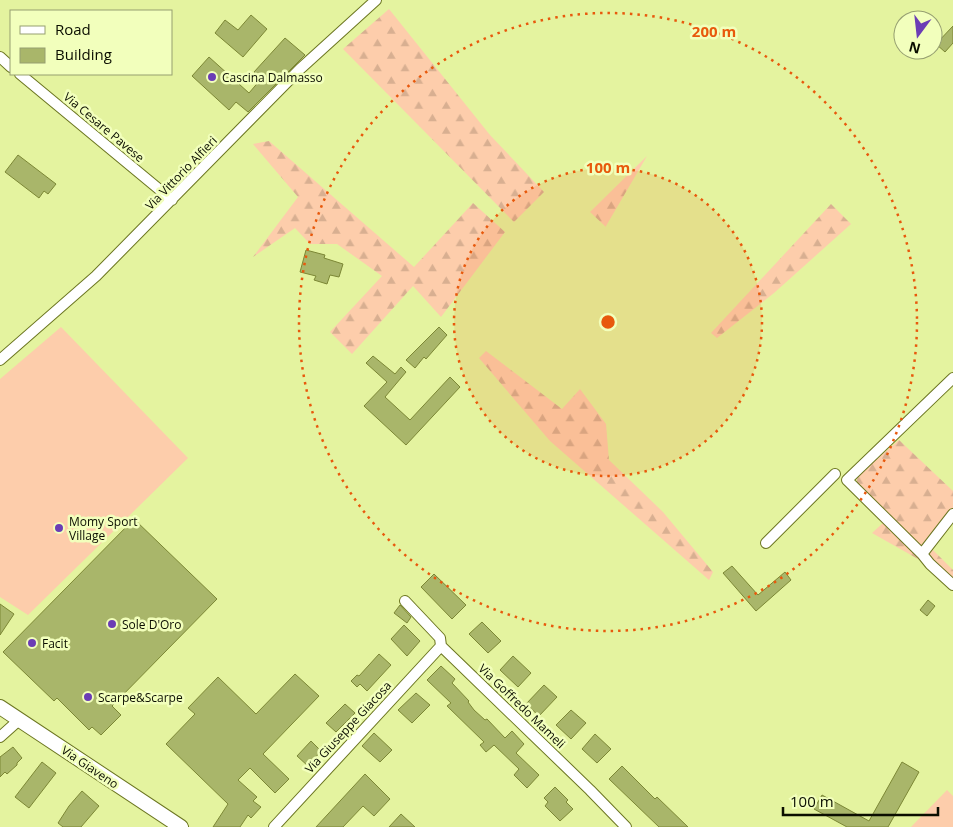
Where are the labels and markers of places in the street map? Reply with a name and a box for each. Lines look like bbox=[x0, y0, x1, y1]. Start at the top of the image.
place label: Cascina Dalmasso bbox=[222, 69, 323, 86]
marker: Cascina Dalmasso bbox=[206, 71, 218, 83]
centre of rings bbox=[599, 313, 617, 331]
place label: Momy Sport Village bbox=[69, 513, 138, 544]
marker: Momy Sport Village bbox=[53, 522, 65, 534]
place label: Sole D'Oro bbox=[122, 616, 181, 633]
marker: Sole D'Oro bbox=[106, 618, 118, 630]
place label: Facit bbox=[42, 635, 68, 652]
marker: Facit bbox=[26, 637, 38, 649]
place label: Scarpe&Scarpe bbox=[98, 689, 183, 706]
marker: Scarpe&Scarpe bbox=[82, 691, 94, 703]

